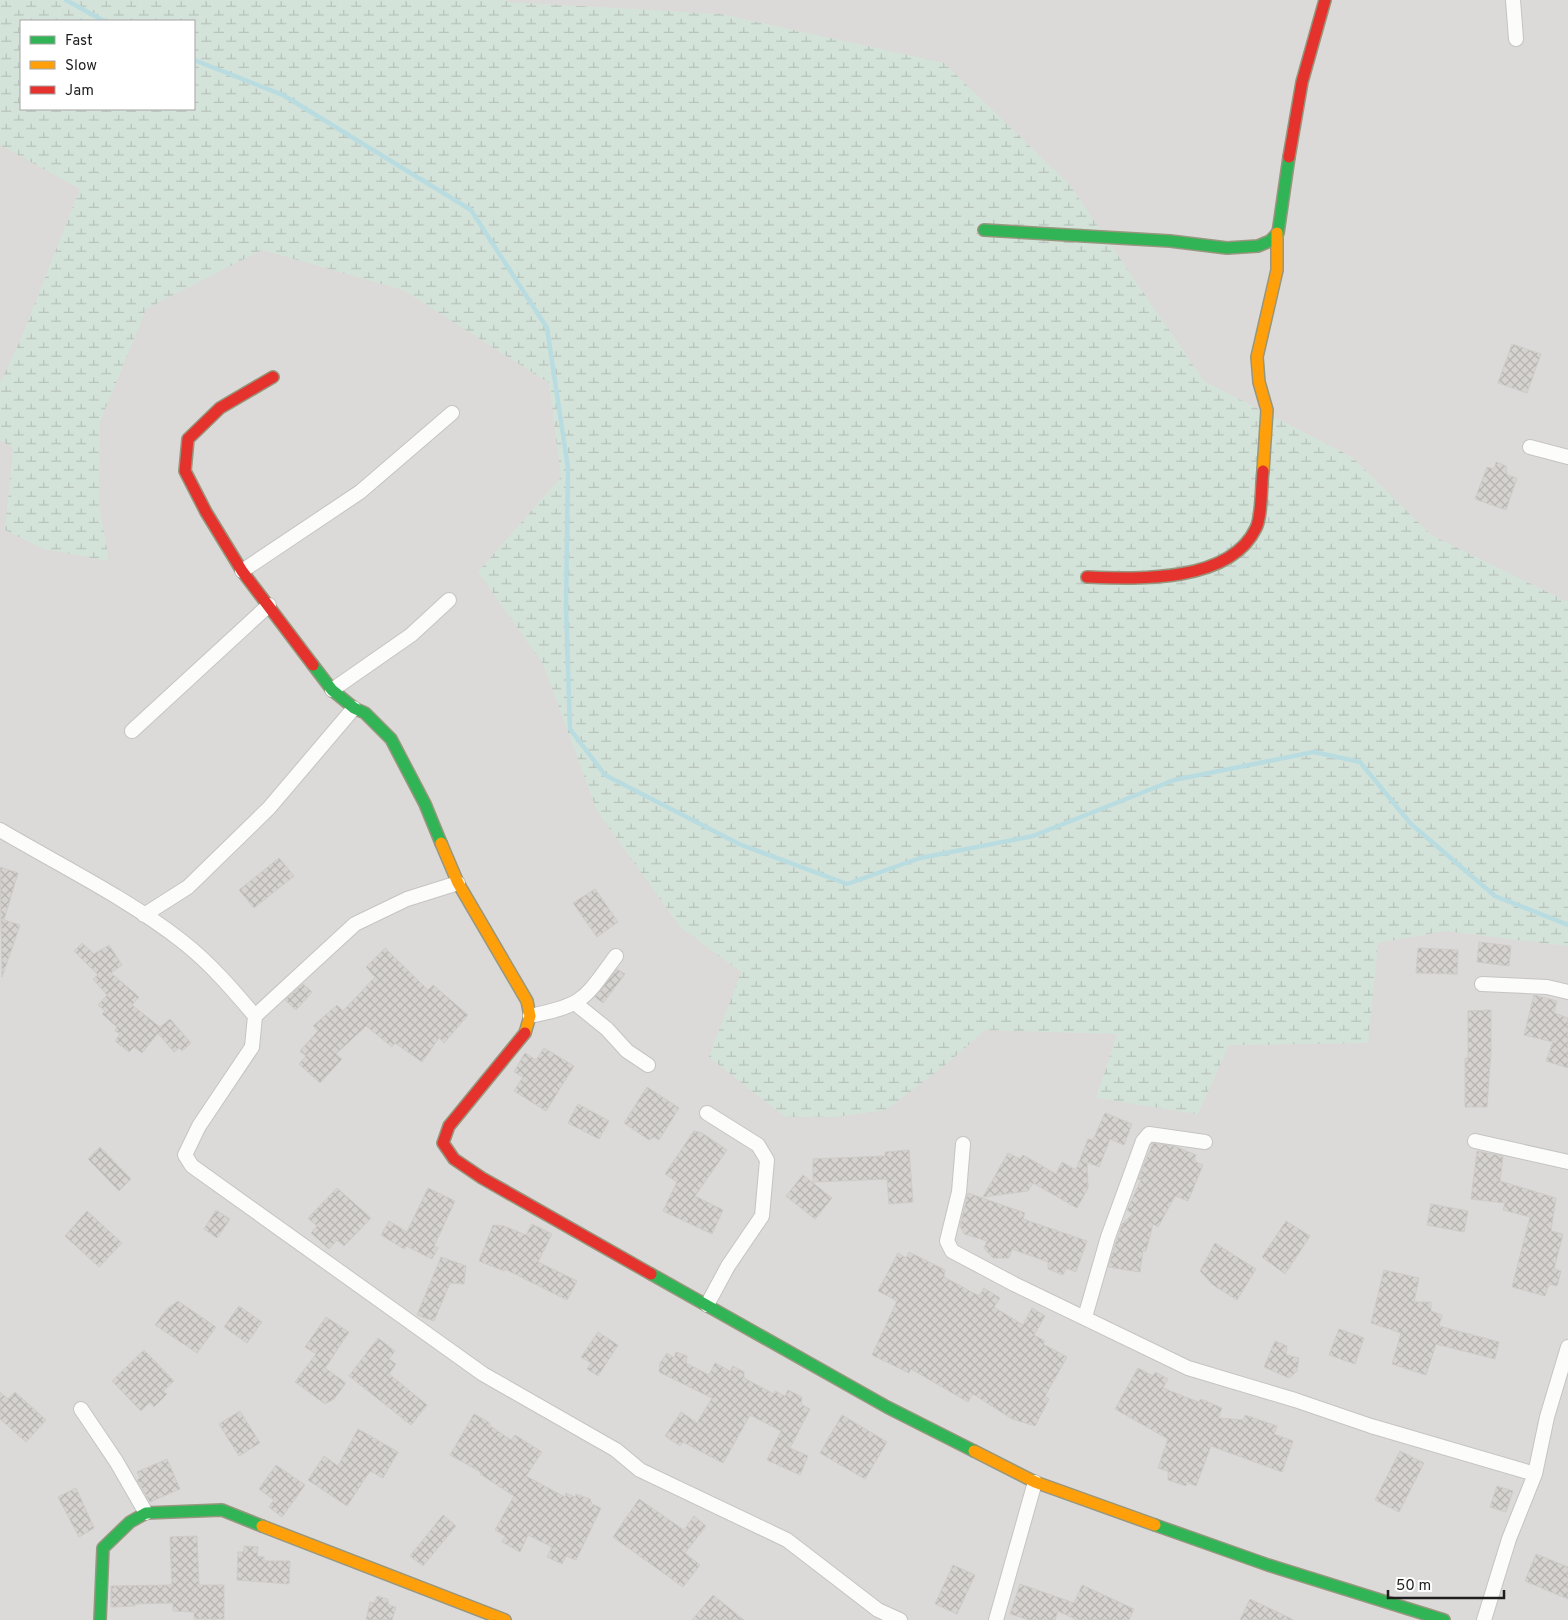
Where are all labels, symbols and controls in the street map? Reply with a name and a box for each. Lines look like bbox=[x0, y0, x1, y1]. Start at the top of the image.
legend bbox=[20, 20, 195, 110]
text: Fast bbox=[65, 32, 93, 51]
text: Slow bbox=[65, 57, 97, 76]
text: Jam bbox=[65, 82, 94, 101]
scale bar bbox=[1388, 1568, 1504, 1600]
text: 50 m bbox=[1396, 1577, 1431, 1596]

